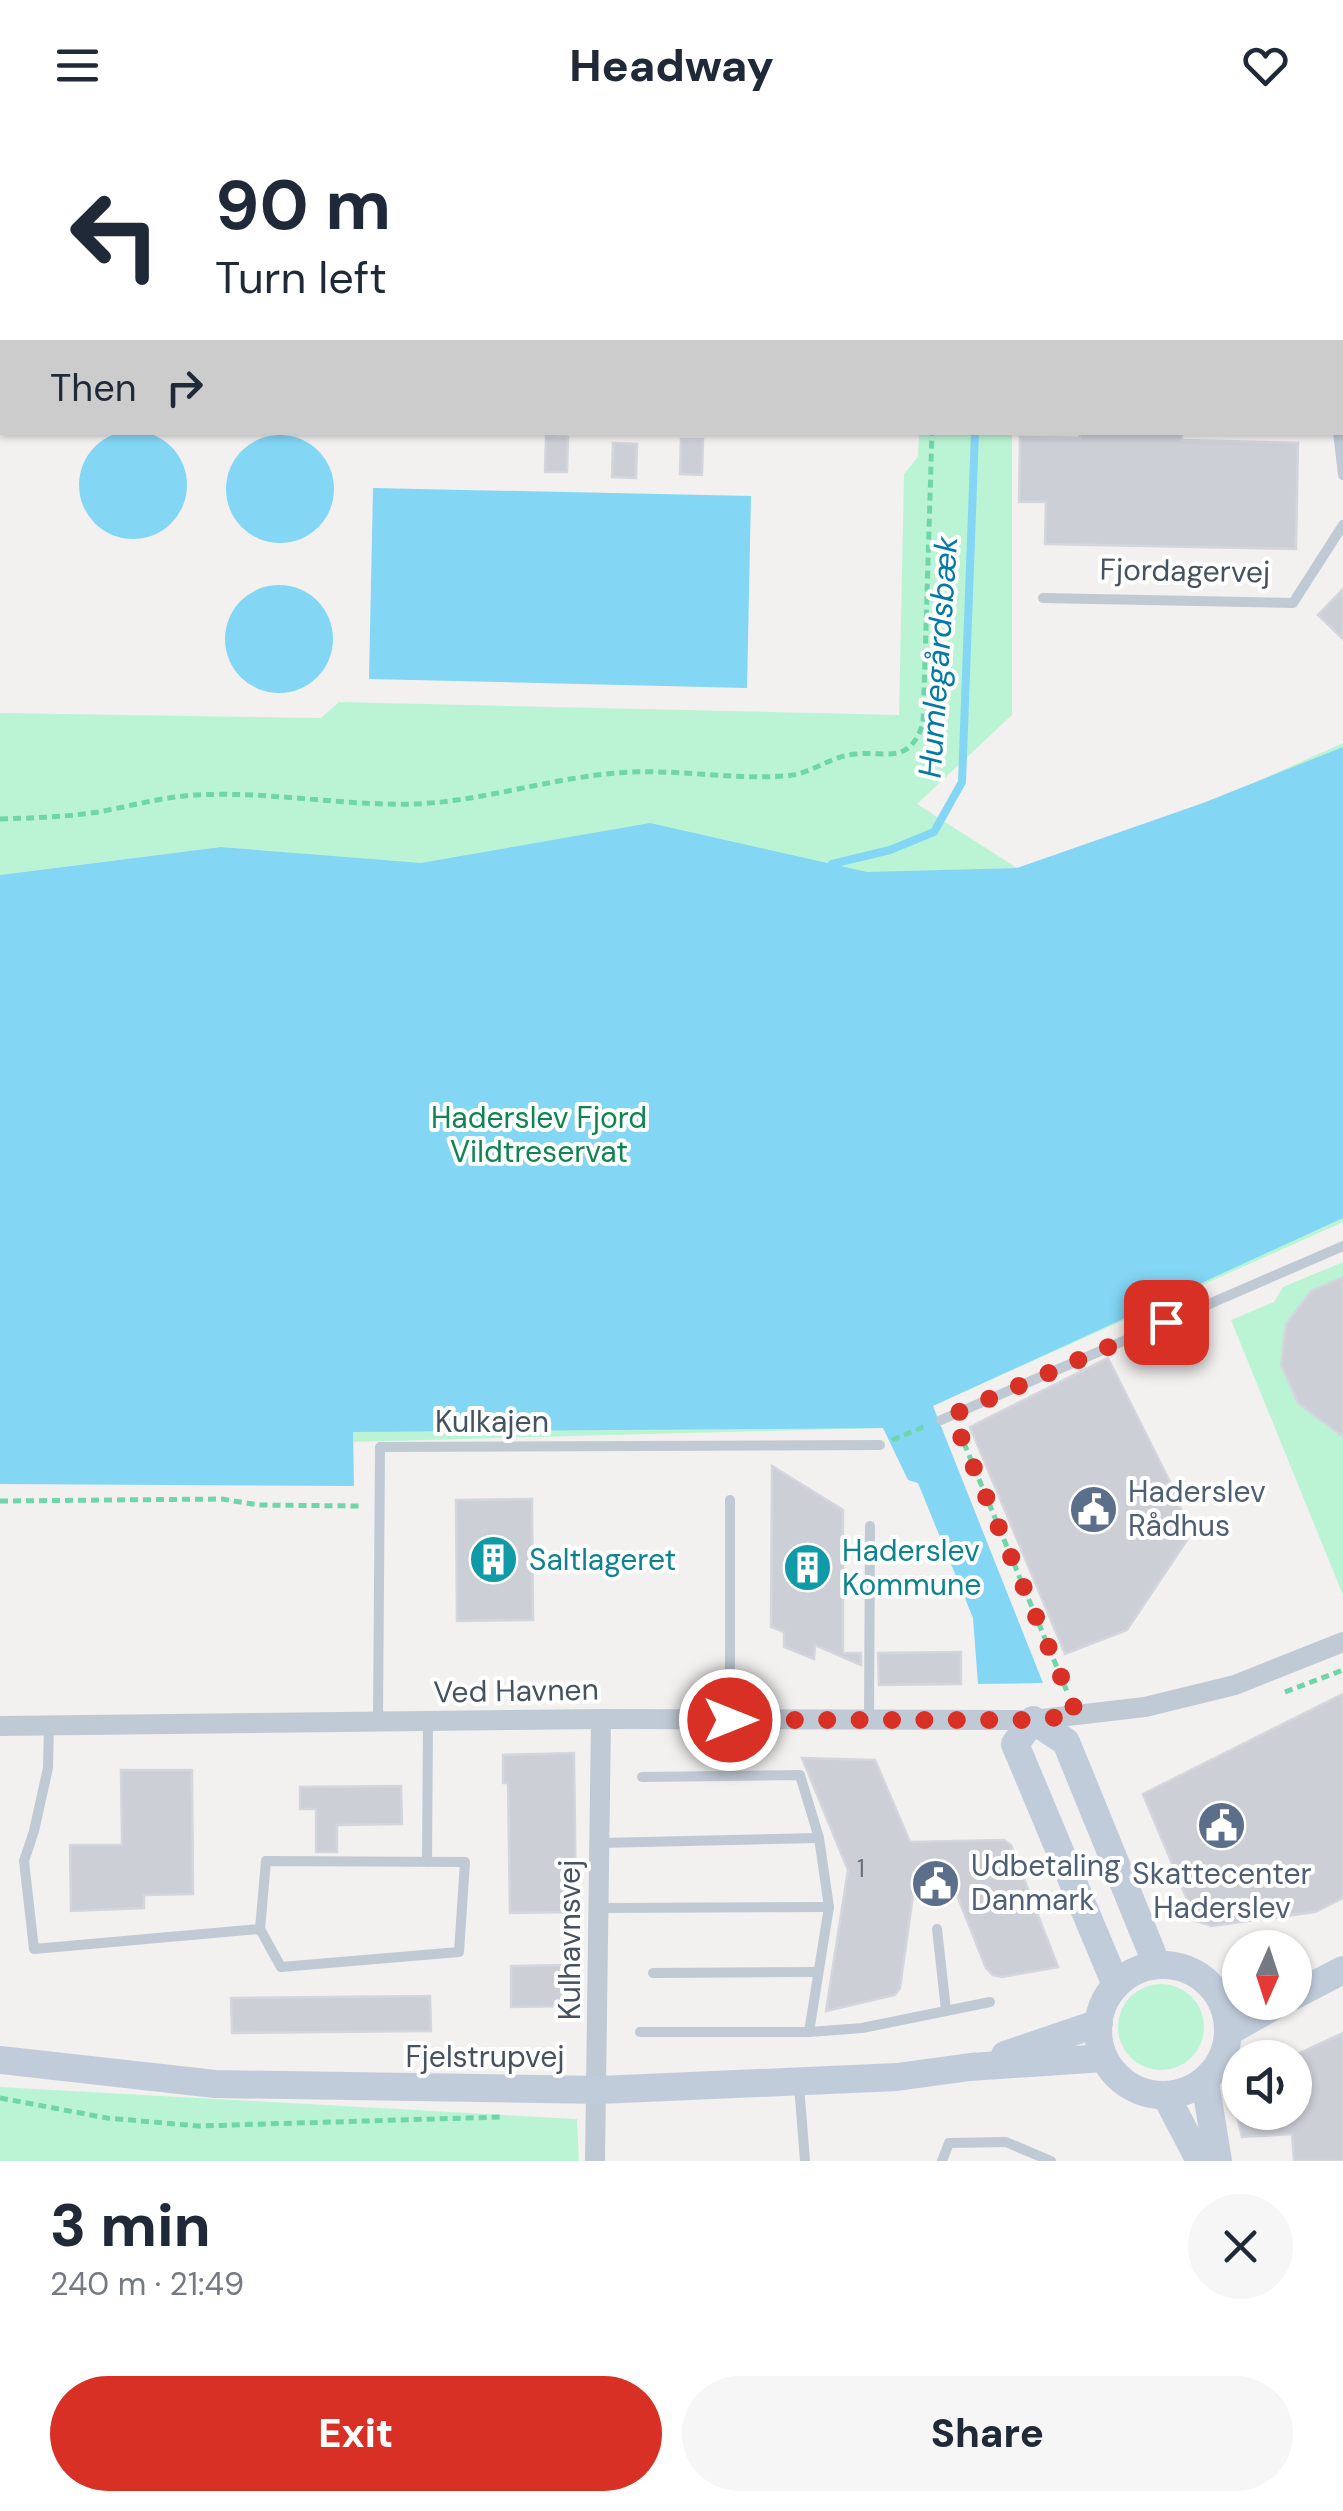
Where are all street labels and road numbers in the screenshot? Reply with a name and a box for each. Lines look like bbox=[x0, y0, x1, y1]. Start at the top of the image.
street label: Fjordagervej bbox=[1099, 550, 1271, 591]
street label: Kulkajen bbox=[435, 1402, 549, 1441]
street label: Ved Havnen bbox=[433, 1670, 599, 1711]
street label: Kulhavnsvej bbox=[550, 1860, 589, 2020]
street label: Fjelstrupvej bbox=[406, 2037, 564, 2076]

